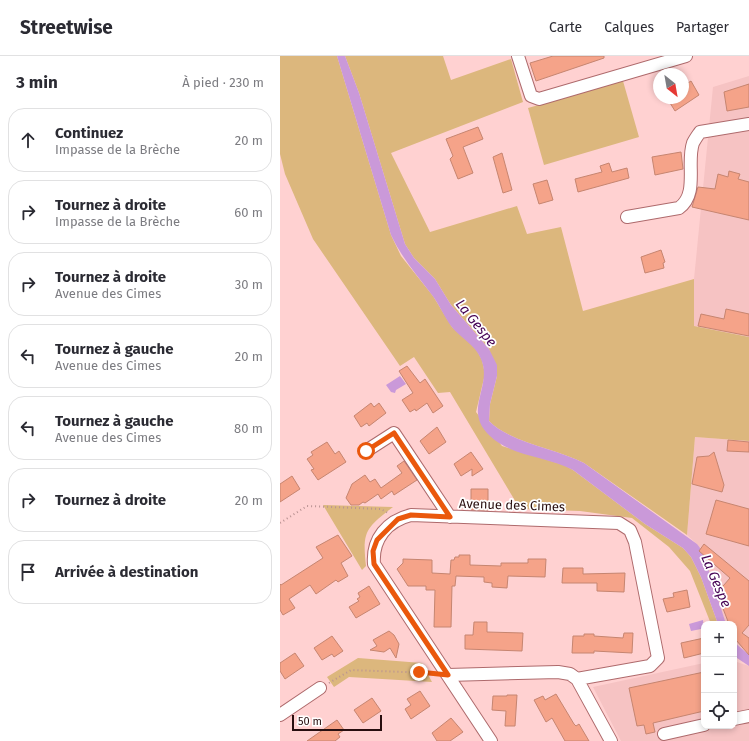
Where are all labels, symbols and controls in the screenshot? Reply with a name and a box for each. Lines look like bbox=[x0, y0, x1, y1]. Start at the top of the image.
text: Streetwise bbox=[20, 16, 113, 39]
text: Carte bbox=[549, 19, 582, 36]
text: Calques bbox=[604, 19, 654, 36]
text: Partager bbox=[676, 19, 729, 36]
north arrow bbox=[653, 68, 689, 104]
text: 3 min bbox=[16, 72, 58, 93]
text: À pied · 230 m bbox=[182, 75, 264, 90]
text: Continuez bbox=[55, 124, 123, 142]
icon: ahead bbox=[17, 129, 39, 151]
text: 20 m bbox=[235, 133, 263, 148]
text: Impasse de la Brèche bbox=[55, 142, 180, 157]
text: Tournez à droite bbox=[55, 196, 166, 214]
icon: right bbox=[17, 201, 39, 223]
text: 60 m bbox=[234, 205, 263, 220]
text: Impasse de la Brèche bbox=[55, 214, 180, 229]
text: Tournez à droite bbox=[55, 268, 166, 286]
icon: right bbox=[17, 273, 39, 295]
text: 30 m bbox=[235, 277, 263, 292]
text: Avenue des Cimes bbox=[55, 286, 161, 301]
water label: La Gespe bbox=[452, 296, 500, 350]
text: Tournez à gauche bbox=[55, 340, 174, 358]
icon: left bbox=[17, 345, 39, 367]
text: 20 m bbox=[235, 349, 263, 364]
text: Avenue des Cimes bbox=[55, 358, 161, 373]
text: Tournez à gauche bbox=[55, 412, 174, 430]
icon: left bbox=[17, 417, 39, 439]
text: 80 m bbox=[234, 421, 263, 436]
text: Avenue des Cimes bbox=[55, 430, 161, 445]
route start bbox=[357, 442, 375, 460]
icon: right bbox=[17, 489, 39, 511]
text: Tournez à droite bbox=[55, 491, 166, 509]
text: 20 m bbox=[235, 493, 263, 508]
street label: Avenue des Cimes bbox=[459, 496, 565, 514]
water label: La Gespe bbox=[697, 552, 735, 610]
icon: arrive bbox=[17, 561, 39, 583]
text: Arrivée à destination bbox=[55, 563, 198, 581]
map controls bbox=[701, 621, 737, 729]
button: + bbox=[701, 621, 737, 657]
button: − bbox=[701, 657, 737, 693]
route end bbox=[410, 663, 428, 681]
button: locate bbox=[701, 693, 737, 729]
scale bar bbox=[292, 713, 382, 732]
text: 50 m bbox=[298, 715, 322, 728]

